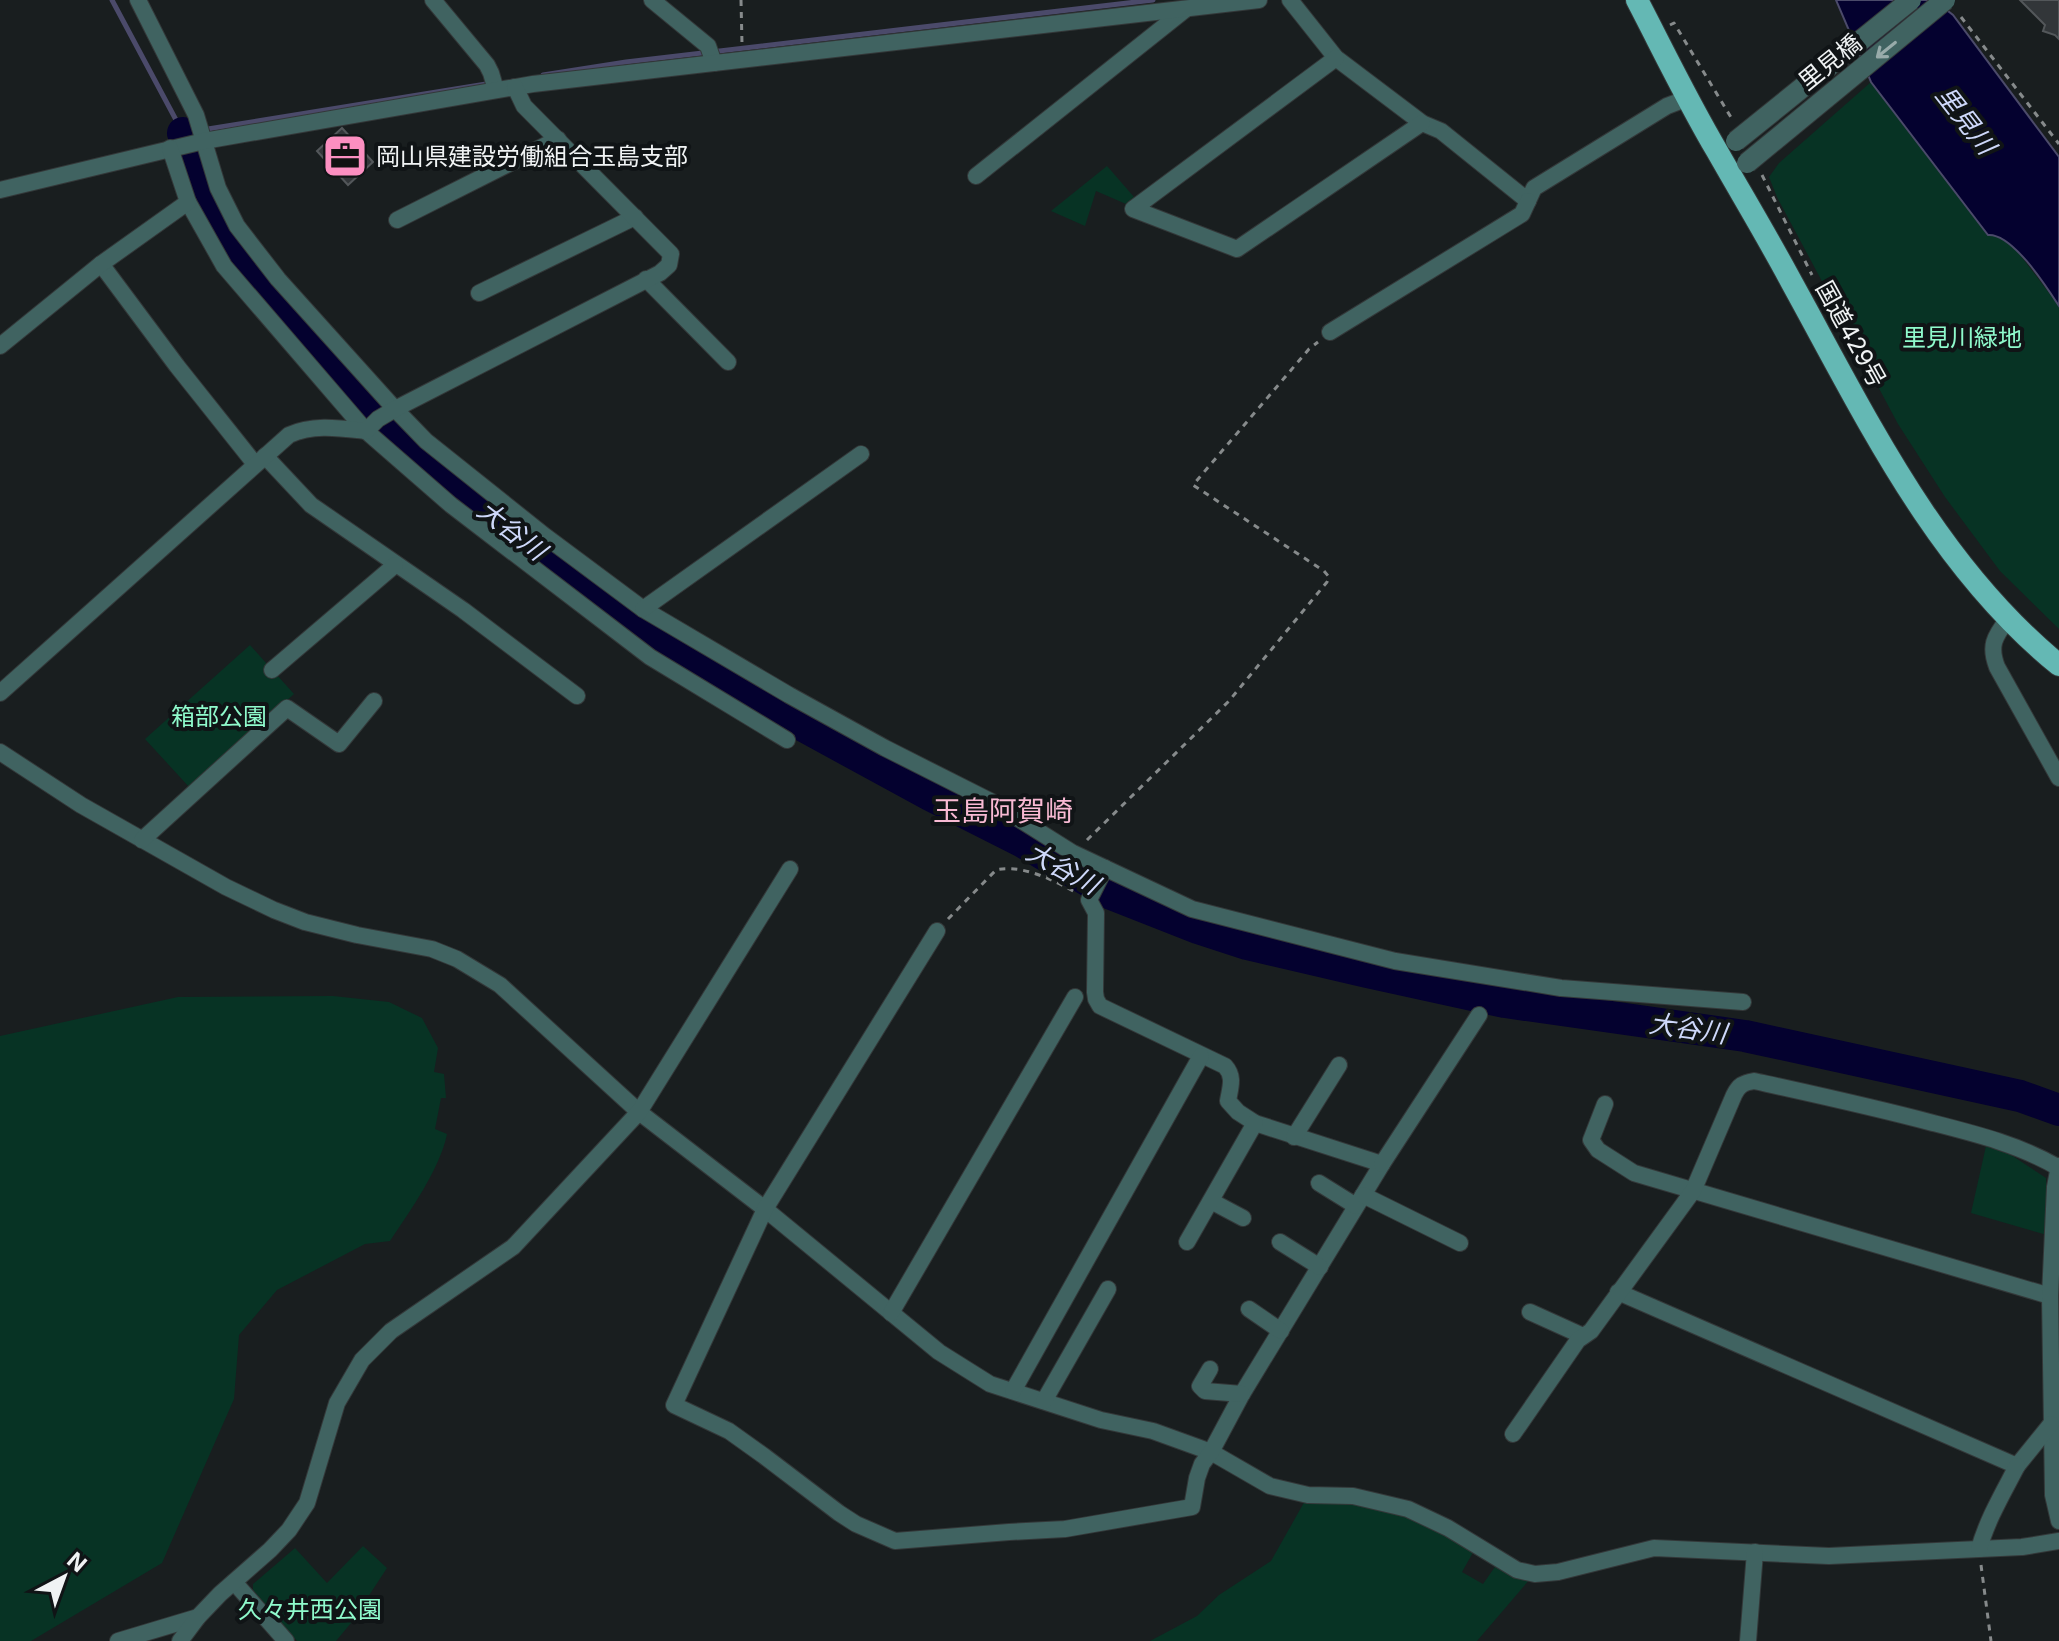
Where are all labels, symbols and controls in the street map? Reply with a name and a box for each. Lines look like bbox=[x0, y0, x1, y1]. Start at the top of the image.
street label: 里見橋 bbox=[1793, 28, 1867, 96]
one-way arrow bbox=[1876, 41, 1896, 59]
water label: 里見川 bbox=[1930, 80, 2004, 163]
office icon: 岡山県建設労働組合玉島支部 bbox=[321, 132, 369, 180]
place label: 岡山県建設労働組合玉島支部 bbox=[376, 142, 688, 171]
street label: 国道429号 bbox=[1810, 276, 1892, 392]
park label: 里見川緑地 bbox=[1902, 323, 2022, 352]
water label: 大谷川 bbox=[472, 494, 555, 568]
park label: 箱部公園 bbox=[171, 702, 267, 731]
district label: 玉島阿賀崎 bbox=[933, 794, 1073, 828]
water label: 大谷川 bbox=[1021, 836, 1107, 902]
water label: 大谷川 bbox=[1647, 1007, 1732, 1049]
north arrow bbox=[24, 1537, 104, 1617]
text: N bbox=[62, 1547, 92, 1577]
park label: 久々井西公園 bbox=[238, 1595, 382, 1624]

